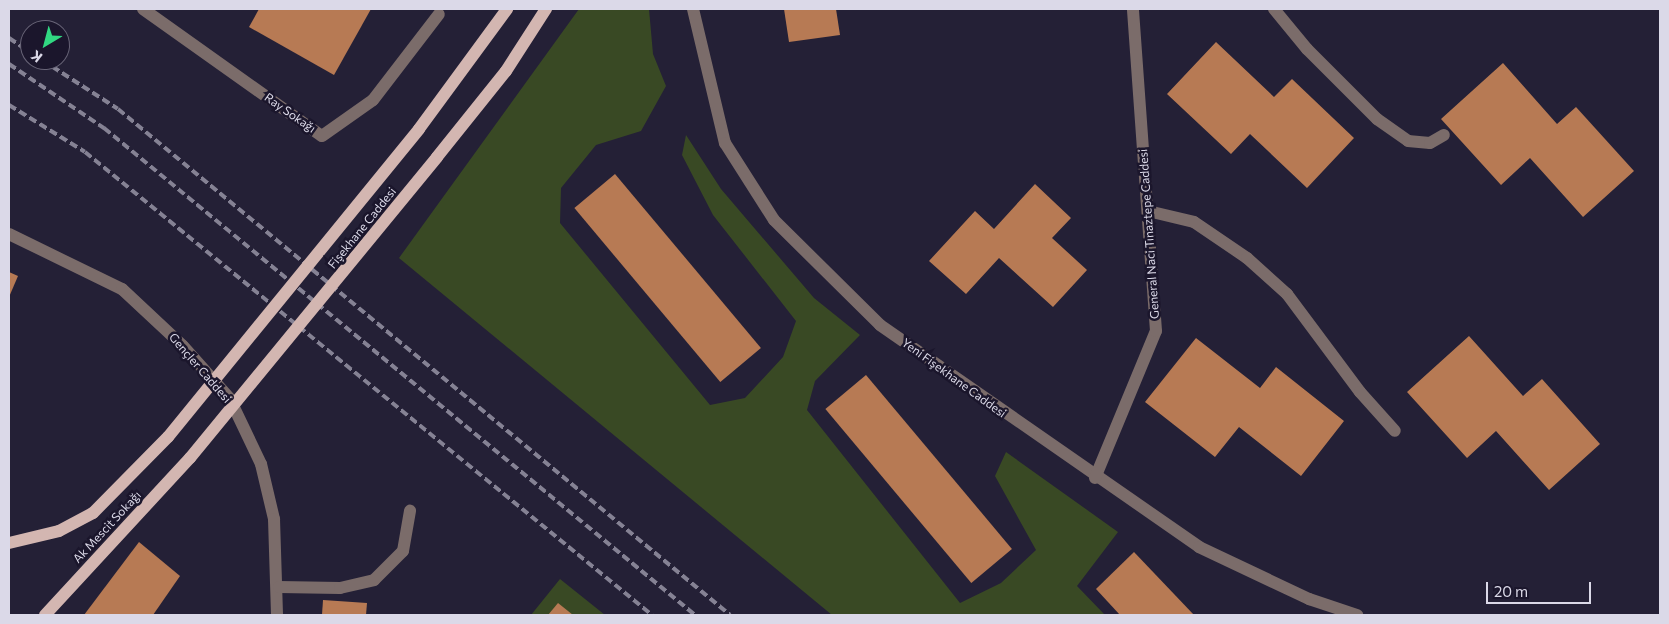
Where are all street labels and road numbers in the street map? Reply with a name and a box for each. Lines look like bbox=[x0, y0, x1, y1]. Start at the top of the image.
street label: Ray Sokağı bbox=[262, 90, 318, 136]
street label: General Naci Tınaztepe Caddesi bbox=[1136, 149, 1162, 319]
street label: Fişekhane Caddesi bbox=[325, 185, 399, 271]
street label: Gençler Caddesi bbox=[166, 330, 234, 406]
street label: Yeni Fişekhane Caddesi bbox=[899, 335, 1009, 421]
street label: Ak Mescit Sokağı bbox=[70, 488, 144, 566]

